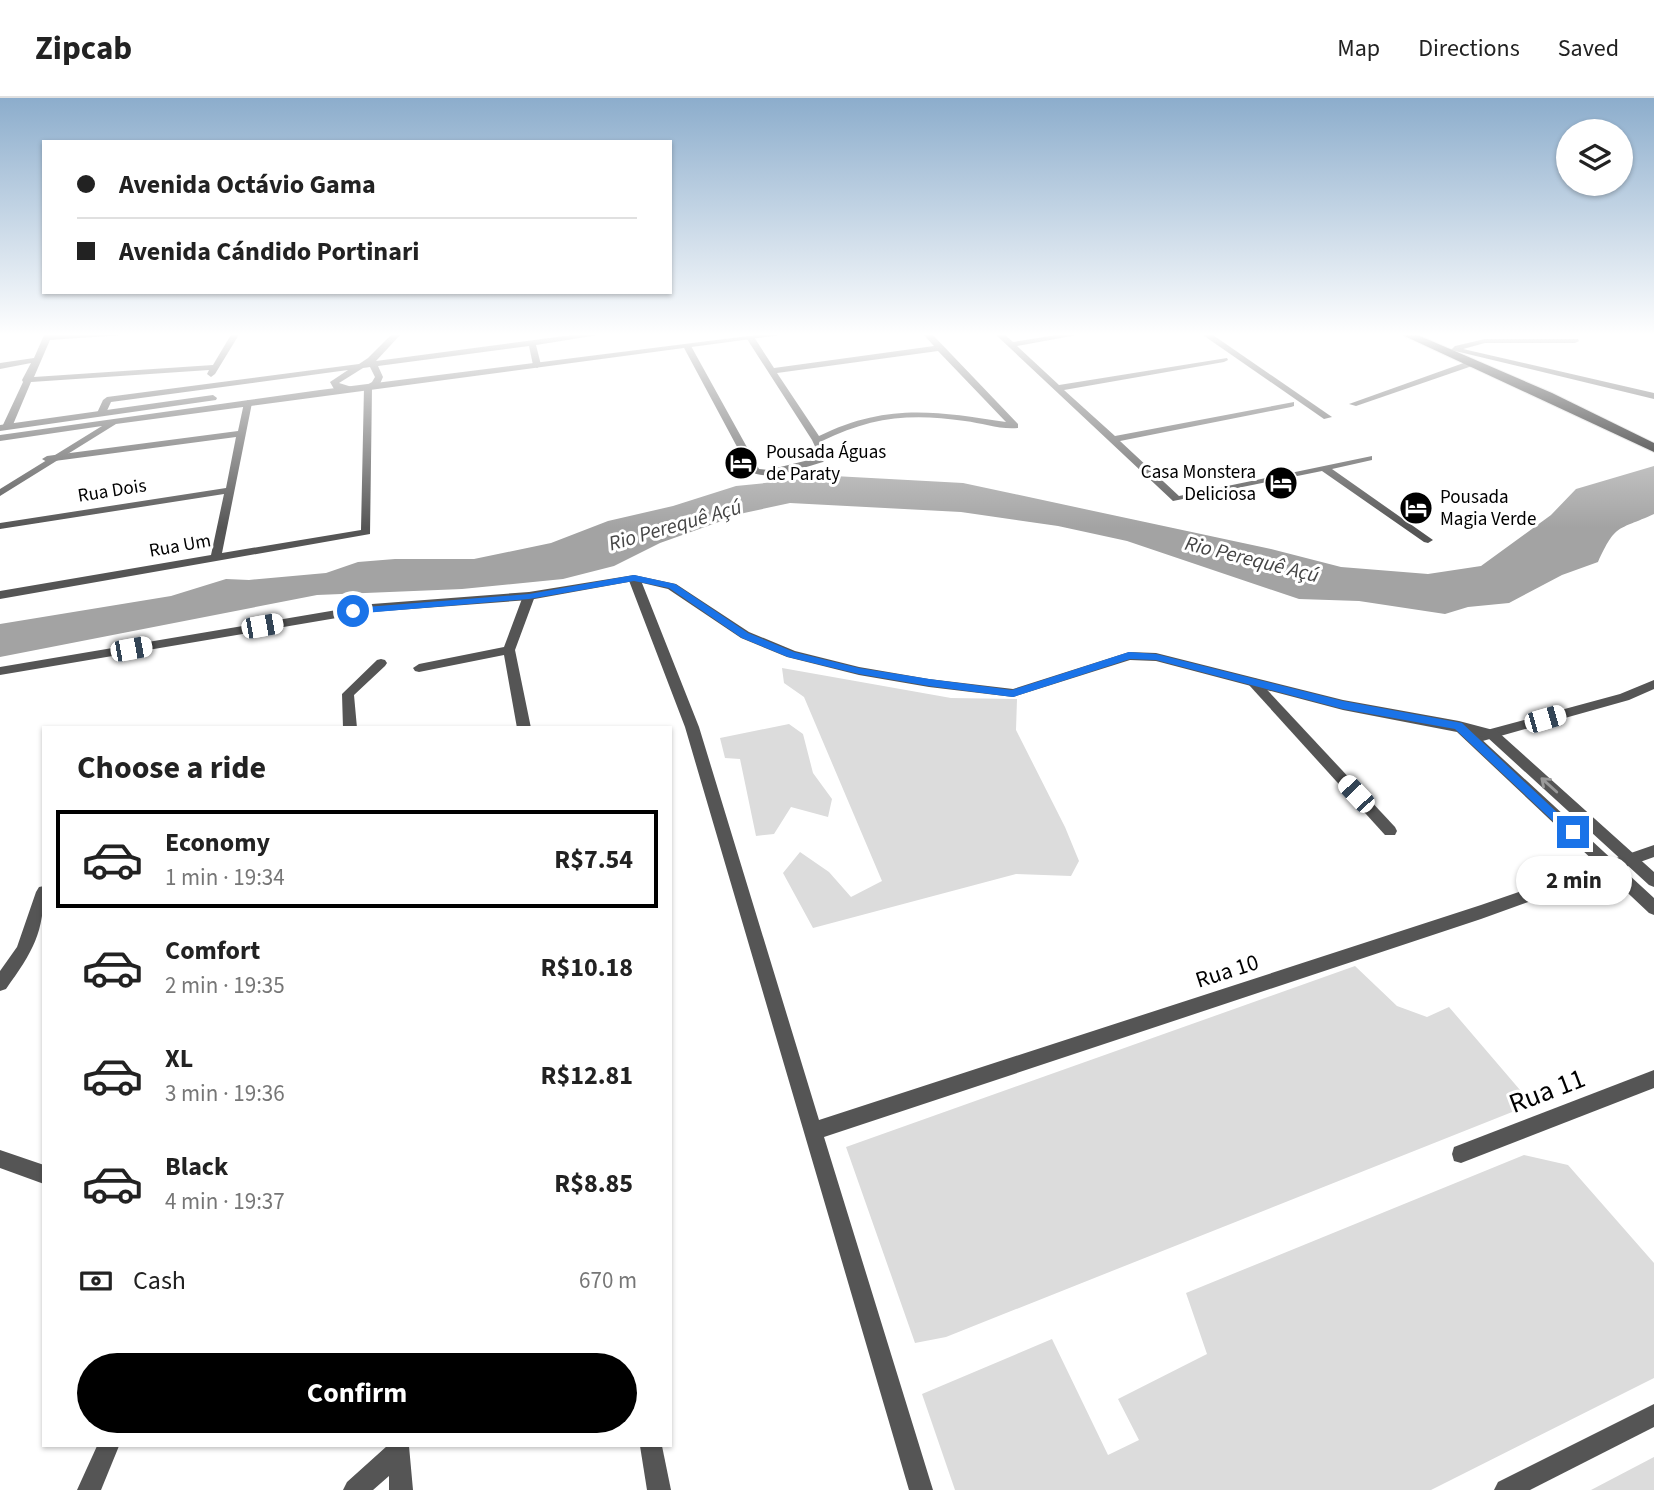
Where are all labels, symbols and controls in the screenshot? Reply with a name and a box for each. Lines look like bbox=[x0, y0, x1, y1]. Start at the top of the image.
text: Zipcab bbox=[35, 25, 132, 72]
text: Map bbox=[1337, 31, 1380, 66]
text: Directions bbox=[1418, 31, 1520, 66]
text: Saved bbox=[1558, 31, 1619, 66]
map controls bbox=[1556, 119, 1633, 196]
button: layers bbox=[1556, 119, 1633, 196]
text: Avenida Octávio Gama bbox=[119, 166, 376, 203]
text: Avenida Cándido Portinari bbox=[119, 233, 419, 270]
place label: Pousada Águas de Paraty bbox=[766, 439, 886, 488]
hotel icon: Pousada Águas de Paraty bbox=[722, 444, 760, 482]
place label: Casa Monstera Deliciosa bbox=[1141, 459, 1256, 508]
hotel icon: Casa Monstera Deliciosa bbox=[1262, 464, 1300, 502]
street label: Rua Dois bbox=[76, 472, 148, 510]
place label: Pousada Magia Verde bbox=[1440, 484, 1536, 533]
hotel icon: Pousada Magia Verde bbox=[1397, 489, 1435, 527]
water label: Rio Perequê Açú bbox=[605, 492, 745, 558]
street label: Rua Um bbox=[147, 527, 213, 565]
water label: Rio Perequê Açú bbox=[1182, 528, 1322, 590]
route start bbox=[337, 595, 369, 627]
car bbox=[240, 612, 285, 640]
car bbox=[109, 635, 154, 663]
car bbox=[1522, 703, 1569, 735]
text: Choose a ride bbox=[77, 745, 266, 791]
car bbox=[1334, 771, 1379, 817]
one-way arrow bbox=[1541, 777, 1558, 794]
route end bbox=[1557, 816, 1589, 848]
text: Economy bbox=[165, 824, 270, 861]
icon: car bbox=[81, 828, 144, 891]
text: R$7.54 bbox=[554, 841, 633, 878]
callout: 2 min bbox=[1515, 856, 1631, 906]
text: 1 min · 19:34 bbox=[165, 861, 285, 894]
text: 2 min bbox=[1546, 864, 1602, 897]
text: Comfort bbox=[165, 932, 260, 969]
icon: car bbox=[81, 936, 144, 999]
street label: Rua 10 bbox=[1191, 945, 1263, 997]
text: R$10.18 bbox=[541, 949, 633, 986]
text: 2 min · 19:35 bbox=[165, 969, 285, 1002]
text: XL bbox=[165, 1040, 193, 1077]
icon: car bbox=[81, 1044, 144, 1107]
text: R$12.81 bbox=[541, 1057, 633, 1094]
street label: Rua 11 bbox=[1503, 1058, 1591, 1124]
text: 3 min · 19:36 bbox=[165, 1077, 285, 1110]
text: Black bbox=[165, 1148, 228, 1185]
icon: car bbox=[81, 1152, 144, 1215]
text: R$8.85 bbox=[554, 1165, 633, 1202]
text: 4 min · 19:37 bbox=[165, 1185, 285, 1218]
icon: cash bbox=[77, 1262, 115, 1300]
text: Cash bbox=[133, 1262, 186, 1299]
text: 670 m bbox=[579, 1264, 637, 1297]
button: Confirm bbox=[77, 1353, 637, 1433]

